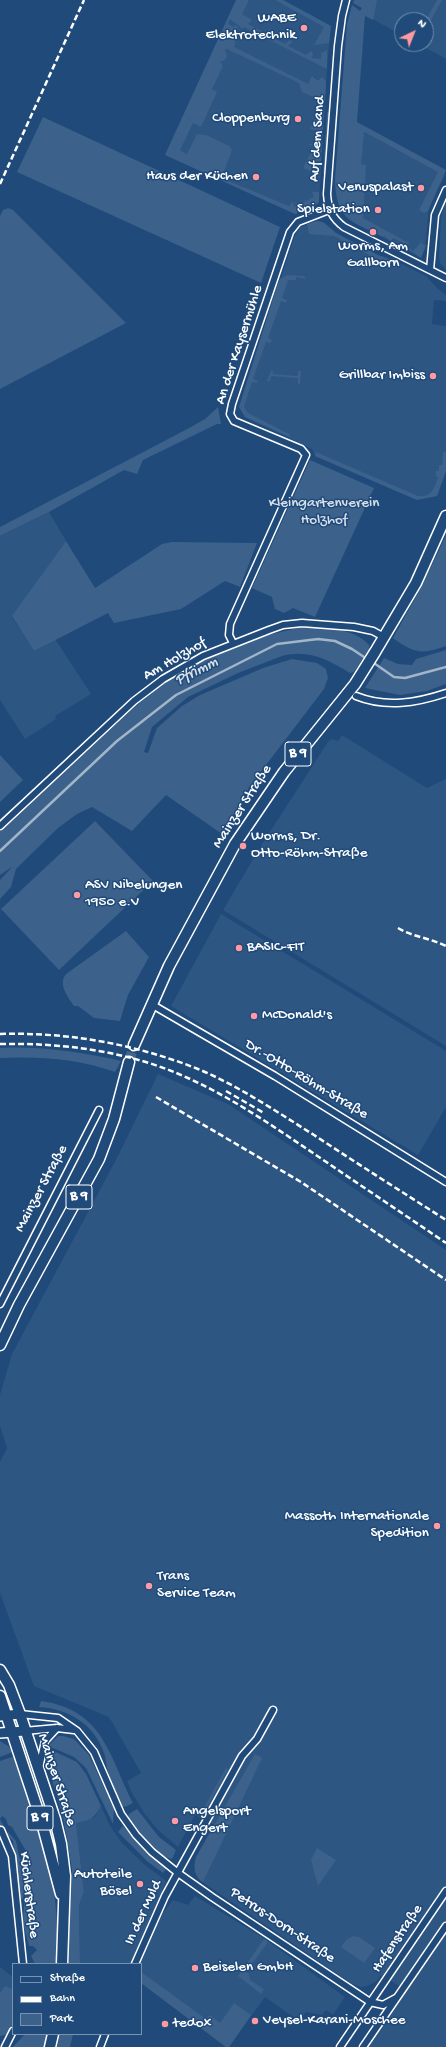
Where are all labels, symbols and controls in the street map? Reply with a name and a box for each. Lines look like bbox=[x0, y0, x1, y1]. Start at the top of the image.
place label: WABE Elektrotechnik bbox=[206, 10, 296, 45]
north arrow bbox=[394, 12, 434, 52]
text: N bbox=[415, 17, 428, 31]
marker: WABE Elektrotechnik bbox=[299, 23, 309, 33]
street label: Auf dem Sand bbox=[306, 95, 330, 183]
place label: Cloppenburg bbox=[212, 110, 290, 128]
marker: Cloppenburg bbox=[293, 114, 303, 124]
place label: Haus der Küchen bbox=[146, 168, 248, 186]
marker: Haus der Küchen bbox=[251, 172, 261, 182]
place label: Venuspalast bbox=[338, 179, 413, 197]
marker: Venuspalast bbox=[416, 183, 426, 193]
place label: Spielstation bbox=[297, 201, 370, 219]
marker: Spielstation bbox=[373, 205, 383, 215]
marker: Worms, Am Gallborn bbox=[368, 227, 378, 237]
place label: Worms, Am Gallborn bbox=[338, 238, 408, 273]
street label: An der Kaysermühle bbox=[212, 283, 268, 407]
place label: Grillbar Imbiss bbox=[339, 367, 425, 385]
marker: Grillbar Imbiss bbox=[428, 371, 438, 381]
park label: Kleingartenverein Holzhof bbox=[269, 495, 379, 530]
street label: Am Holzhof bbox=[140, 635, 210, 685]
water label: Pfrimm bbox=[172, 653, 222, 691]
road number: B 9 bbox=[285, 742, 311, 766]
street label: Mainzer Straße bbox=[209, 762, 277, 852]
place label: Worms, Dr. Otto-Röhm-Straße bbox=[251, 828, 367, 863]
marker: Worms, Dr. Otto-Röhm-Straße bbox=[238, 841, 248, 851]
place label: ASV Nibelungen 1950 e.V bbox=[85, 877, 182, 912]
marker: ASV Nibelungen 1950 e.V bbox=[72, 890, 82, 900]
place label: BASIC-FIT bbox=[247, 939, 304, 957]
marker: BASIC-FIT bbox=[234, 943, 244, 953]
place label: McDonald's bbox=[262, 1007, 332, 1025]
marker: McDonald's bbox=[249, 1011, 259, 1021]
street label: Dr.-Otto-Röhm-Straße bbox=[241, 1036, 371, 1124]
street label: Mainzer Straße bbox=[12, 1142, 72, 1236]
road number: B 9 bbox=[66, 1185, 92, 1209]
place label: Massoth Internationale Spedition bbox=[285, 1508, 429, 1543]
marker: Massoth Internationale Spedition bbox=[432, 1521, 442, 1531]
place label: Trans Service Team bbox=[157, 1568, 236, 1603]
marker: Trans Service Team bbox=[144, 1581, 154, 1591]
street label: Mainzer Straße bbox=[33, 1732, 79, 1828]
place label: Angelsport Engert bbox=[183, 1803, 251, 1838]
road number: B 9 bbox=[27, 1806, 53, 1830]
marker: Angelsport Engert bbox=[170, 1816, 180, 1826]
street label: Küchlerstraße bbox=[14, 1851, 42, 1939]
place label: Autoteile Bösel bbox=[74, 1866, 132, 1901]
street label: In der Muld bbox=[121, 1878, 167, 1948]
marker: Autoteile Bösel bbox=[135, 1879, 145, 1889]
street label: Petrus-Dorn-Straße bbox=[226, 1884, 338, 1968]
street label: Hafenstraße bbox=[369, 1901, 427, 1977]
place label: Beiselen GmbH bbox=[203, 1959, 293, 1977]
legend bbox=[12, 1963, 142, 2035]
marker: Beiselen GmbH bbox=[190, 1963, 200, 1973]
text: Straße bbox=[50, 1972, 85, 1986]
text: Bahn bbox=[50, 1992, 75, 2006]
text: Park bbox=[50, 2012, 73, 2026]
place label: Veysel-Karani-Moschee bbox=[263, 2012, 405, 2030]
place label: tedox bbox=[173, 2015, 211, 2033]
marker: Veysel-Karani-Moschee bbox=[250, 2016, 260, 2026]
marker: tedox bbox=[160, 2019, 170, 2029]

